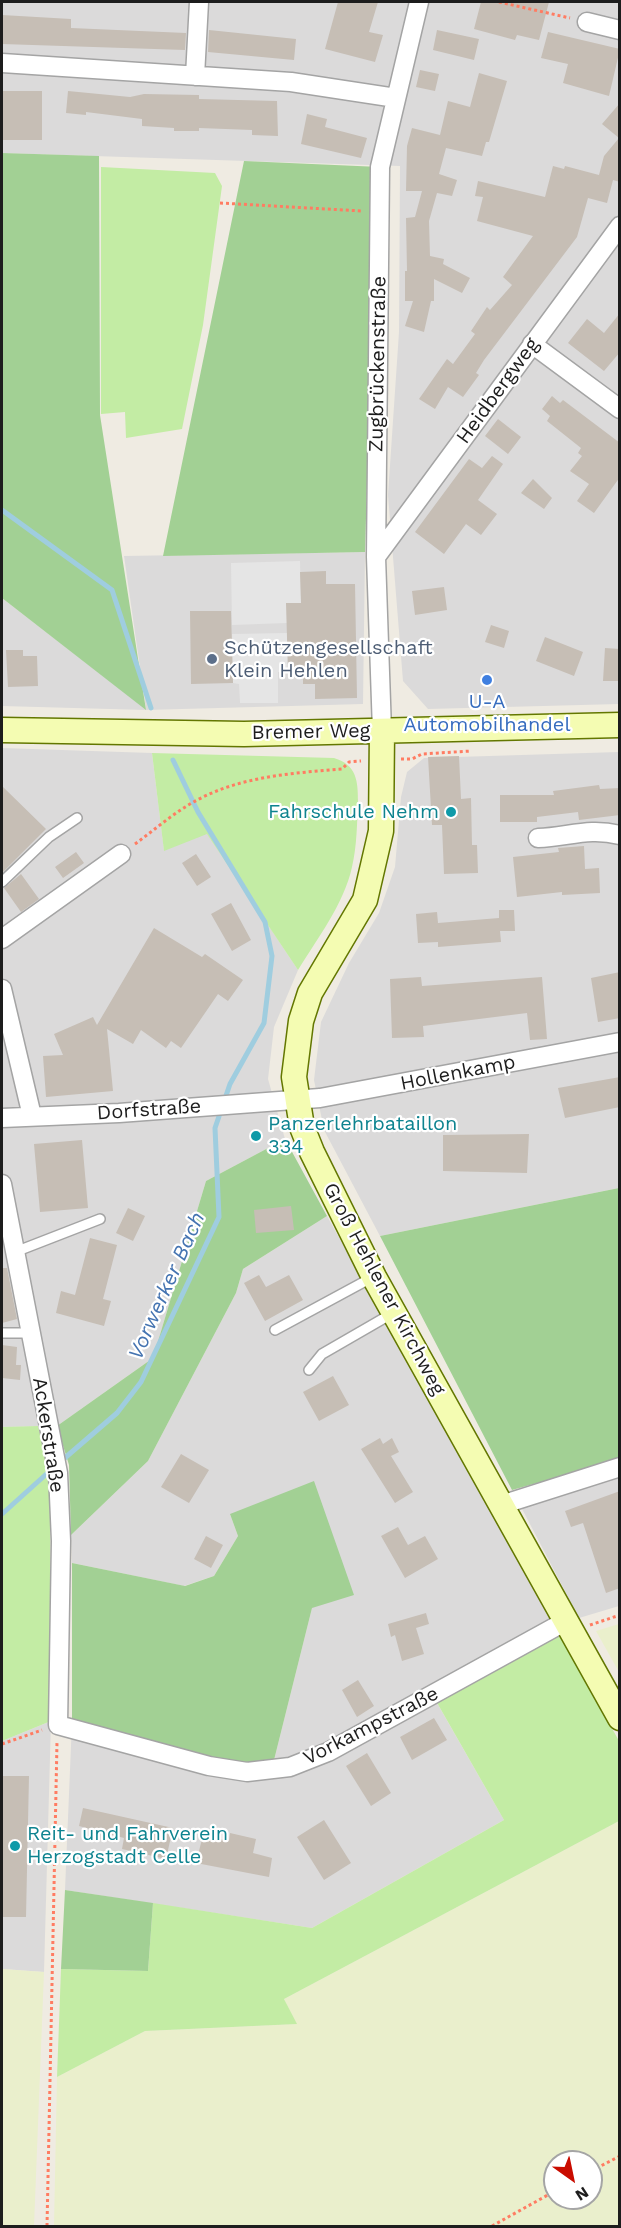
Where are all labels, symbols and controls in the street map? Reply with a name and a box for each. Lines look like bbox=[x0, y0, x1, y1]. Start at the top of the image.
street label: Zugbrückenstraße bbox=[364, 276, 392, 452]
street label: Heidbergweg bbox=[452, 334, 544, 448]
place label: Schützengesellschaft Klein Hehlen bbox=[224, 636, 433, 683]
marker: Schützengesellschaft Klein Hehlen bbox=[205, 652, 219, 666]
marker: U-A Automobilhandel bbox=[480, 673, 494, 687]
place label: U-A Automobilhandel bbox=[403, 690, 571, 737]
street label: Bremer Weg bbox=[251, 719, 371, 745]
place label: Fahrschule Nehm bbox=[268, 800, 439, 824]
marker: Fahrschule Nehm bbox=[444, 805, 458, 819]
street label: Hollenkamp bbox=[398, 1050, 518, 1096]
street label: Dorfstraße bbox=[96, 1094, 202, 1126]
place label: Panzerlehrbataillon 334 bbox=[268, 1112, 457, 1159]
marker: Panzerlehrbataillon 334 bbox=[249, 1129, 263, 1143]
street label: Groß Hehlener Kirchweg bbox=[318, 1179, 450, 1399]
water label: Vorwerker Bach bbox=[123, 1208, 211, 1364]
street label: Ackerstraße bbox=[27, 1376, 69, 1494]
street label: Vorkampstraße bbox=[300, 1682, 442, 1770]
place label: Reit- und Fahrverein Herzogstadt Celle bbox=[27, 1822, 228, 1869]
marker: Reit- und Fahrverein Herzogstadt Celle bbox=[8, 1839, 22, 1853]
north arrow bbox=[543, 2150, 603, 2210]
text: N bbox=[572, 2183, 592, 2205]

